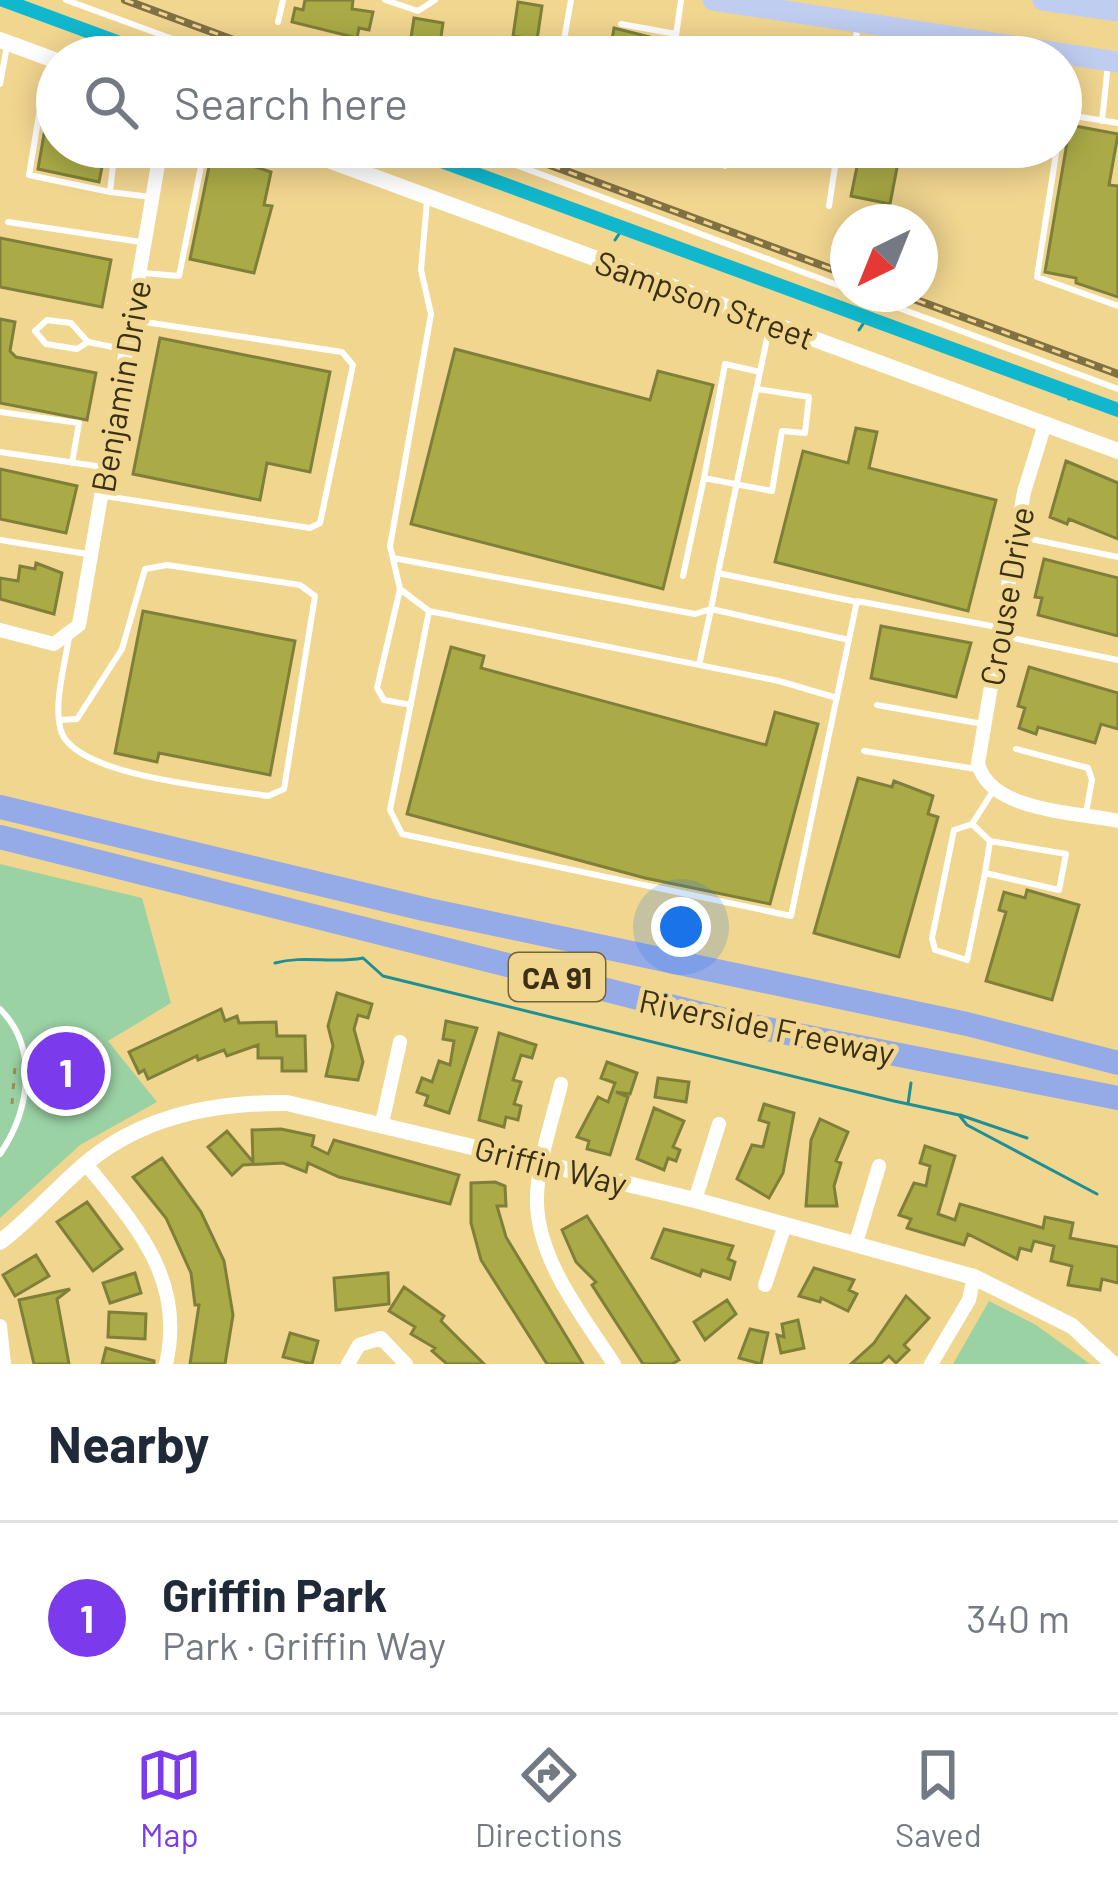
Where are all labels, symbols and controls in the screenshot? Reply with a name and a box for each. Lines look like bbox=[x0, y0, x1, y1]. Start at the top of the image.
search box bbox=[36, 36, 1082, 168]
icon: search bbox=[78, 69, 144, 135]
text: Search here bbox=[174, 75, 408, 129]
north arrow bbox=[830, 204, 938, 312]
street label: Sampson Street bbox=[590, 241, 820, 357]
street label: Benjamin Drive bbox=[82, 277, 158, 495]
street label: Crouse Drive bbox=[971, 503, 1041, 689]
your location bbox=[651, 897, 711, 957]
road number: CA 91 bbox=[509, 953, 605, 1001]
street label: Riverside Freeway bbox=[636, 979, 898, 1073]
pin: 1 bbox=[27, 1026, 105, 1116]
street label: Griffin Way bbox=[471, 1127, 631, 1203]
text: Nearby bbox=[48, 1412, 209, 1473]
text: Griffin Park bbox=[162, 1567, 387, 1621]
text: 1 bbox=[80, 1594, 94, 1641]
text: 340 m bbox=[966, 1594, 1070, 1641]
text: Park · Griffin Way bbox=[162, 1621, 446, 1668]
tab: Map bbox=[136, 1742, 202, 1854]
tab: Directions bbox=[475, 1742, 622, 1854]
tab: Saved bbox=[895, 1742, 982, 1854]

